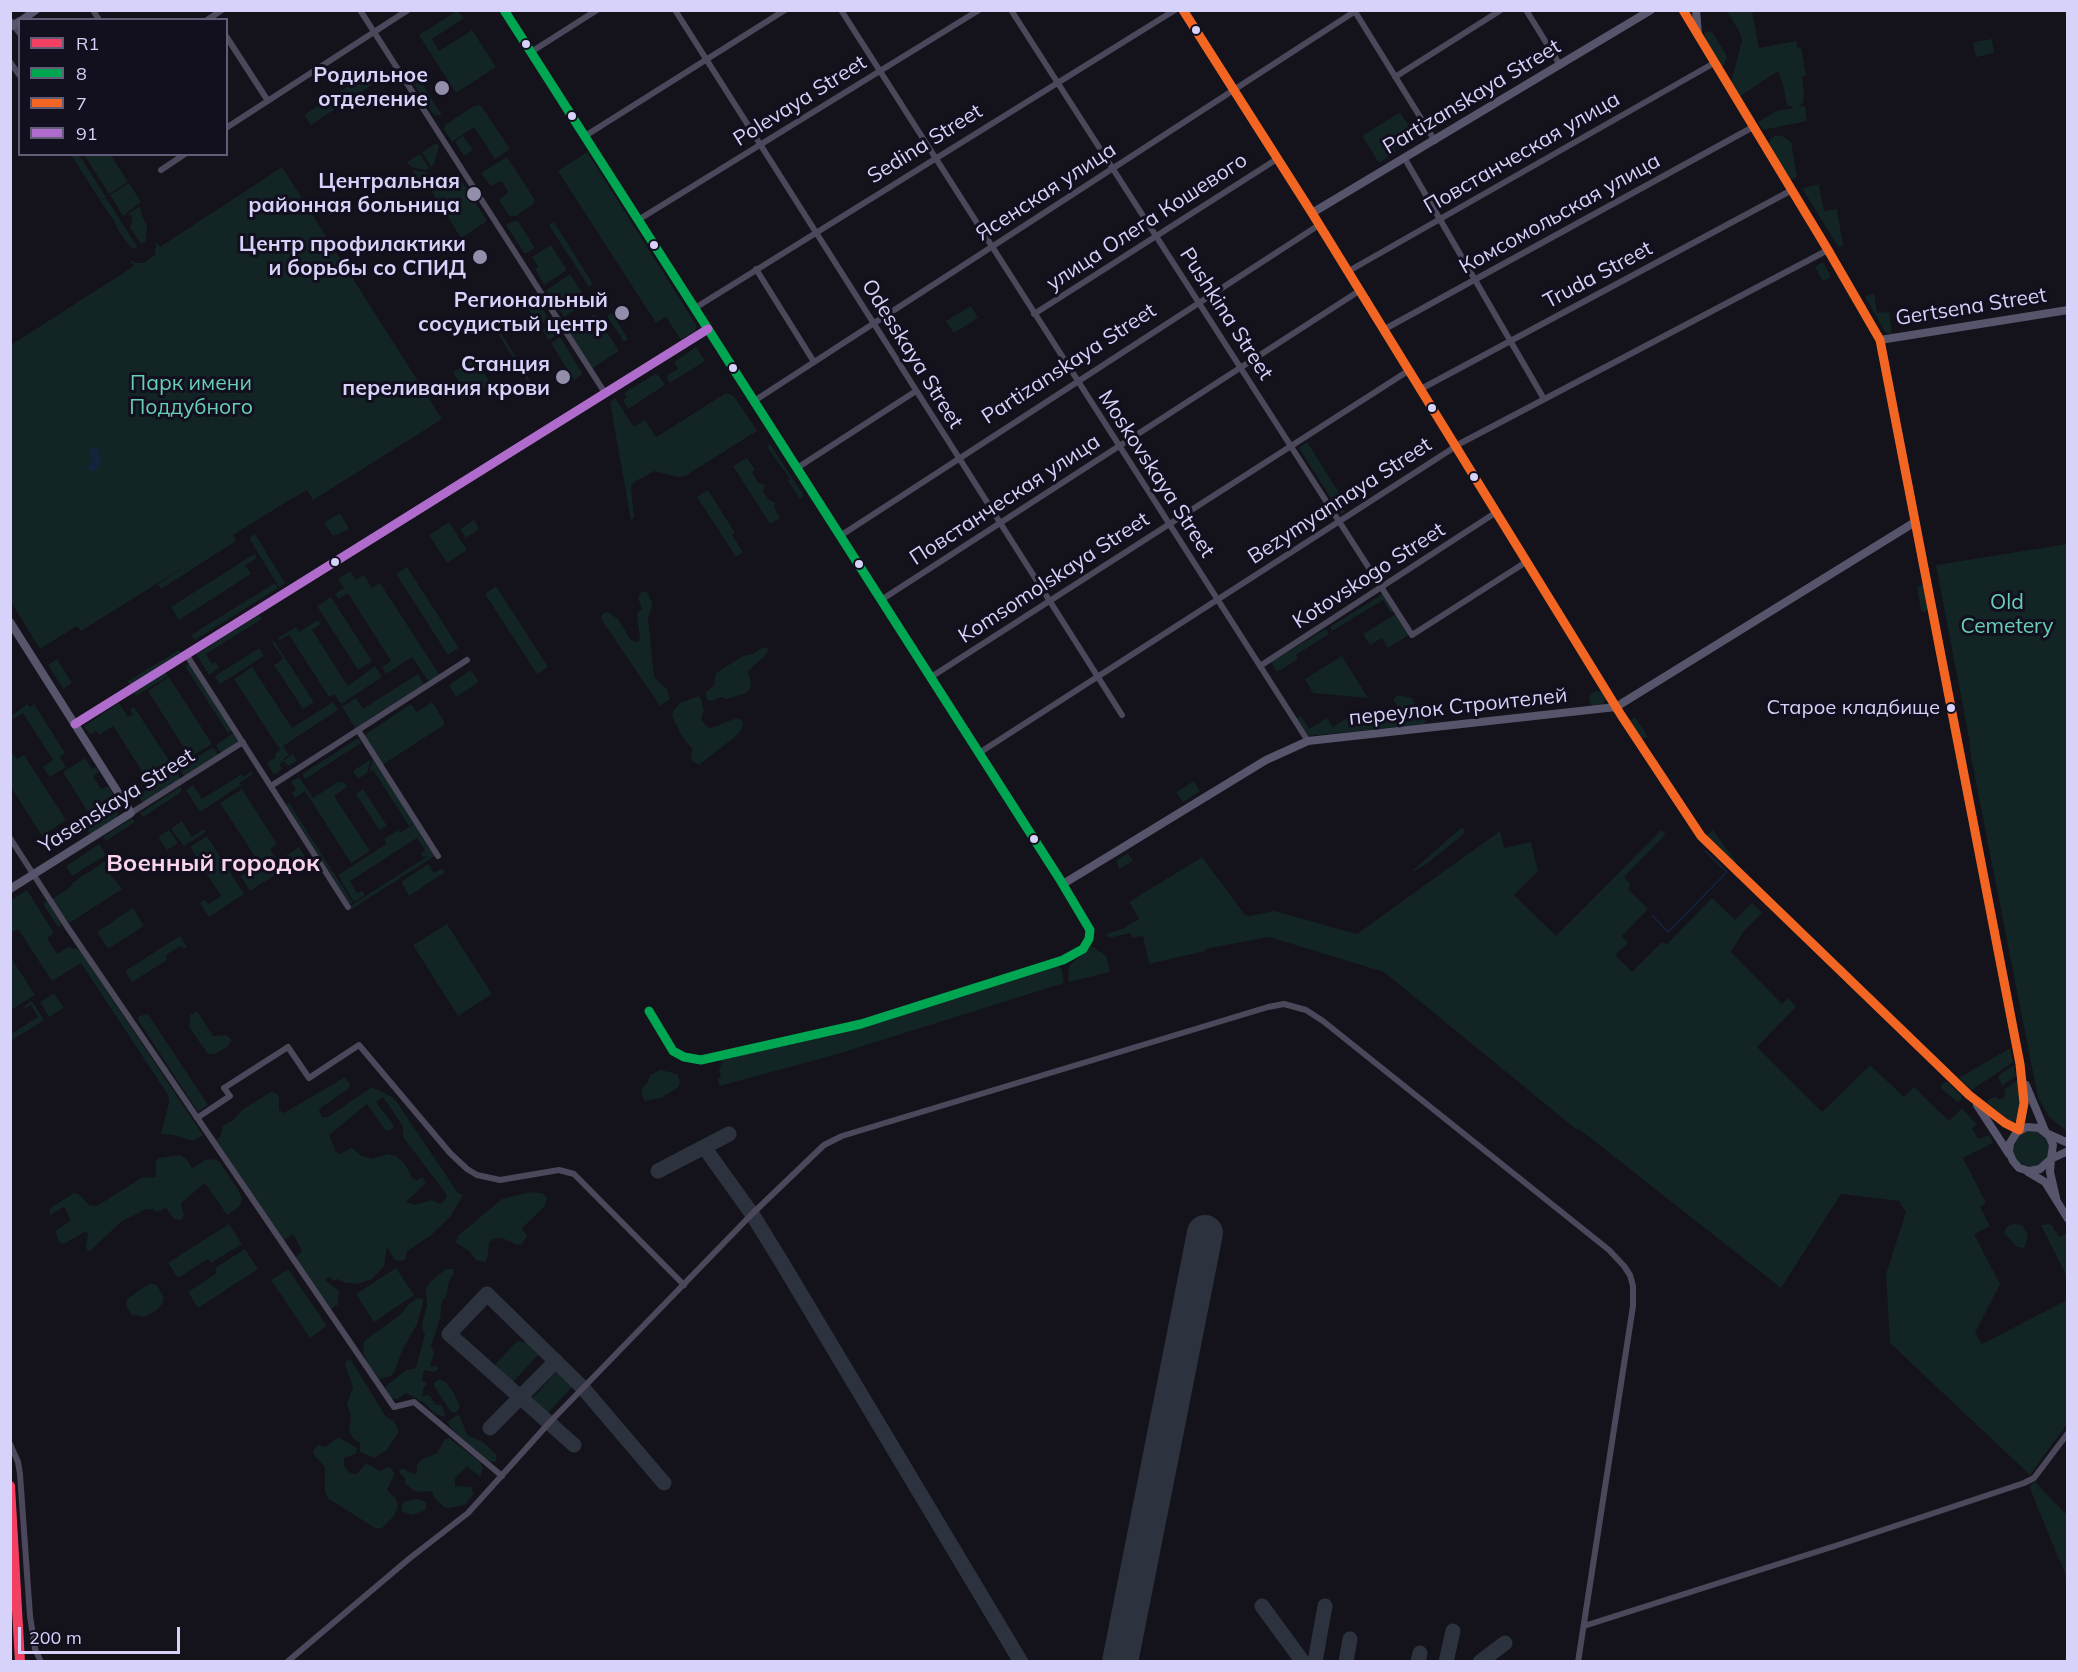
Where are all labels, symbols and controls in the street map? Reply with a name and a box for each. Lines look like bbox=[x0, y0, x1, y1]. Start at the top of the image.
legend bbox=[18, 18, 228, 156]
unlabelled marker bbox=[1190, 24, 1202, 36]
text: R1 bbox=[76, 32, 99, 55]
street label: Partizanskaya Street bbox=[1379, 34, 1565, 160]
unlabelled marker bbox=[520, 38, 532, 50]
street label: Polevaya Street bbox=[729, 50, 871, 152]
text: 8 bbox=[76, 62, 87, 85]
place label: Родильное отделение bbox=[313, 63, 428, 113]
marker: Родильное отделение bbox=[433, 79, 451, 97]
street label: Повстанческая улица bbox=[1420, 87, 1624, 219]
text: 7 bbox=[76, 92, 87, 115]
street label: Sedina Street bbox=[863, 99, 987, 189]
unlabelled marker bbox=[566, 110, 578, 122]
text: 91 bbox=[76, 122, 98, 145]
street label: Ясенская улица bbox=[971, 137, 1121, 247]
street label: улица Олега Кошевого bbox=[1042, 148, 1252, 296]
street label: Комсомольская улица bbox=[1455, 148, 1665, 280]
place label: Центральная районная больница bbox=[248, 169, 460, 219]
marker: Центральная районная больница bbox=[465, 185, 483, 203]
place label: Центр профилактики и борьбы со СПИД bbox=[239, 232, 466, 282]
street label: Truda Street bbox=[1539, 236, 1657, 314]
unlabelled marker bbox=[648, 239, 660, 251]
street label: Pushkina Street bbox=[1174, 243, 1278, 385]
marker: Центр профилактики и борьбы со СПИД bbox=[471, 248, 489, 266]
street label: Odesskaya Street bbox=[856, 275, 968, 433]
street label: Gertsena Street bbox=[1894, 283, 2048, 331]
place label: Региональный сосудистый центр bbox=[418, 288, 608, 338]
street label: Partizanskaya Street bbox=[977, 298, 1161, 430]
marker: Региональный сосудистый центр bbox=[613, 304, 631, 322]
place label: Станция переливания крови bbox=[342, 352, 550, 402]
unlabelled marker bbox=[727, 362, 739, 374]
marker: Станция переливания крови bbox=[554, 368, 572, 386]
park label: Парк имени Поддубного bbox=[129, 371, 253, 421]
street label: Moskovskaya Street bbox=[1092, 386, 1220, 562]
unlabelled marker bbox=[1426, 402, 1438, 414]
street label: Повстанческая улица bbox=[905, 429, 1105, 571]
street label: Bezymyannaya Street bbox=[1244, 432, 1436, 570]
unlabelled marker bbox=[1468, 471, 1480, 483]
street label: Komsomolskaya Street bbox=[954, 507, 1154, 649]
street label: Kotovskogo Street bbox=[1288, 517, 1450, 635]
unlabelled marker bbox=[329, 556, 341, 568]
unlabelled marker bbox=[853, 558, 865, 570]
park label: Old Cemetery bbox=[1961, 590, 2053, 640]
street label: переулок Строителей bbox=[1348, 683, 1568, 731]
place label: Старое кладбище bbox=[1767, 696, 1940, 720]
marker: Старое кладбище bbox=[1945, 702, 1957, 714]
street label: Yasenskaya Street bbox=[35, 743, 199, 859]
unlabelled marker bbox=[1028, 833, 1040, 845]
district label: Военный городок bbox=[106, 850, 320, 878]
scale bar bbox=[21, 1615, 183, 1653]
text: 200 m bbox=[29, 1626, 82, 1649]

